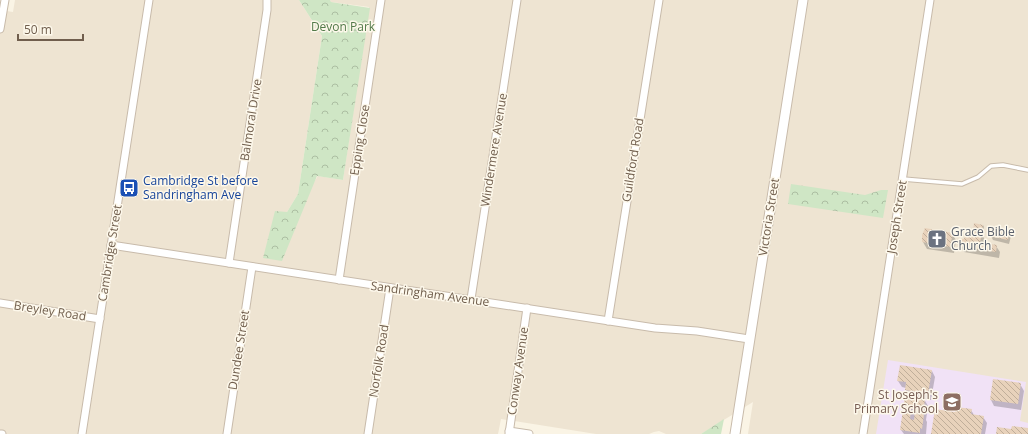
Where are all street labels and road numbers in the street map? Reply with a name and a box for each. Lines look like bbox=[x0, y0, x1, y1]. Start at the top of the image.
street label: Balmoral Drive bbox=[236, 77, 265, 162]
street label: Windermere Avenue bbox=[476, 92, 511, 208]
street label: Epping Close bbox=[346, 103, 374, 177]
street label: Guildford Road bbox=[617, 117, 648, 203]
street label: Victoria Street bbox=[754, 177, 783, 257]
street label: Joseph Street bbox=[882, 179, 911, 256]
street label: Cambridge Street bbox=[93, 203, 126, 303]
street label: Sandringham Avenue bbox=[370, 277, 491, 310]
street label: Breyley Road bbox=[13, 296, 87, 325]
street label: Dundee Street bbox=[224, 309, 253, 391]
street label: Norfolk Road bbox=[364, 323, 393, 399]
street label: Conway Avenue bbox=[503, 325, 532, 416]

